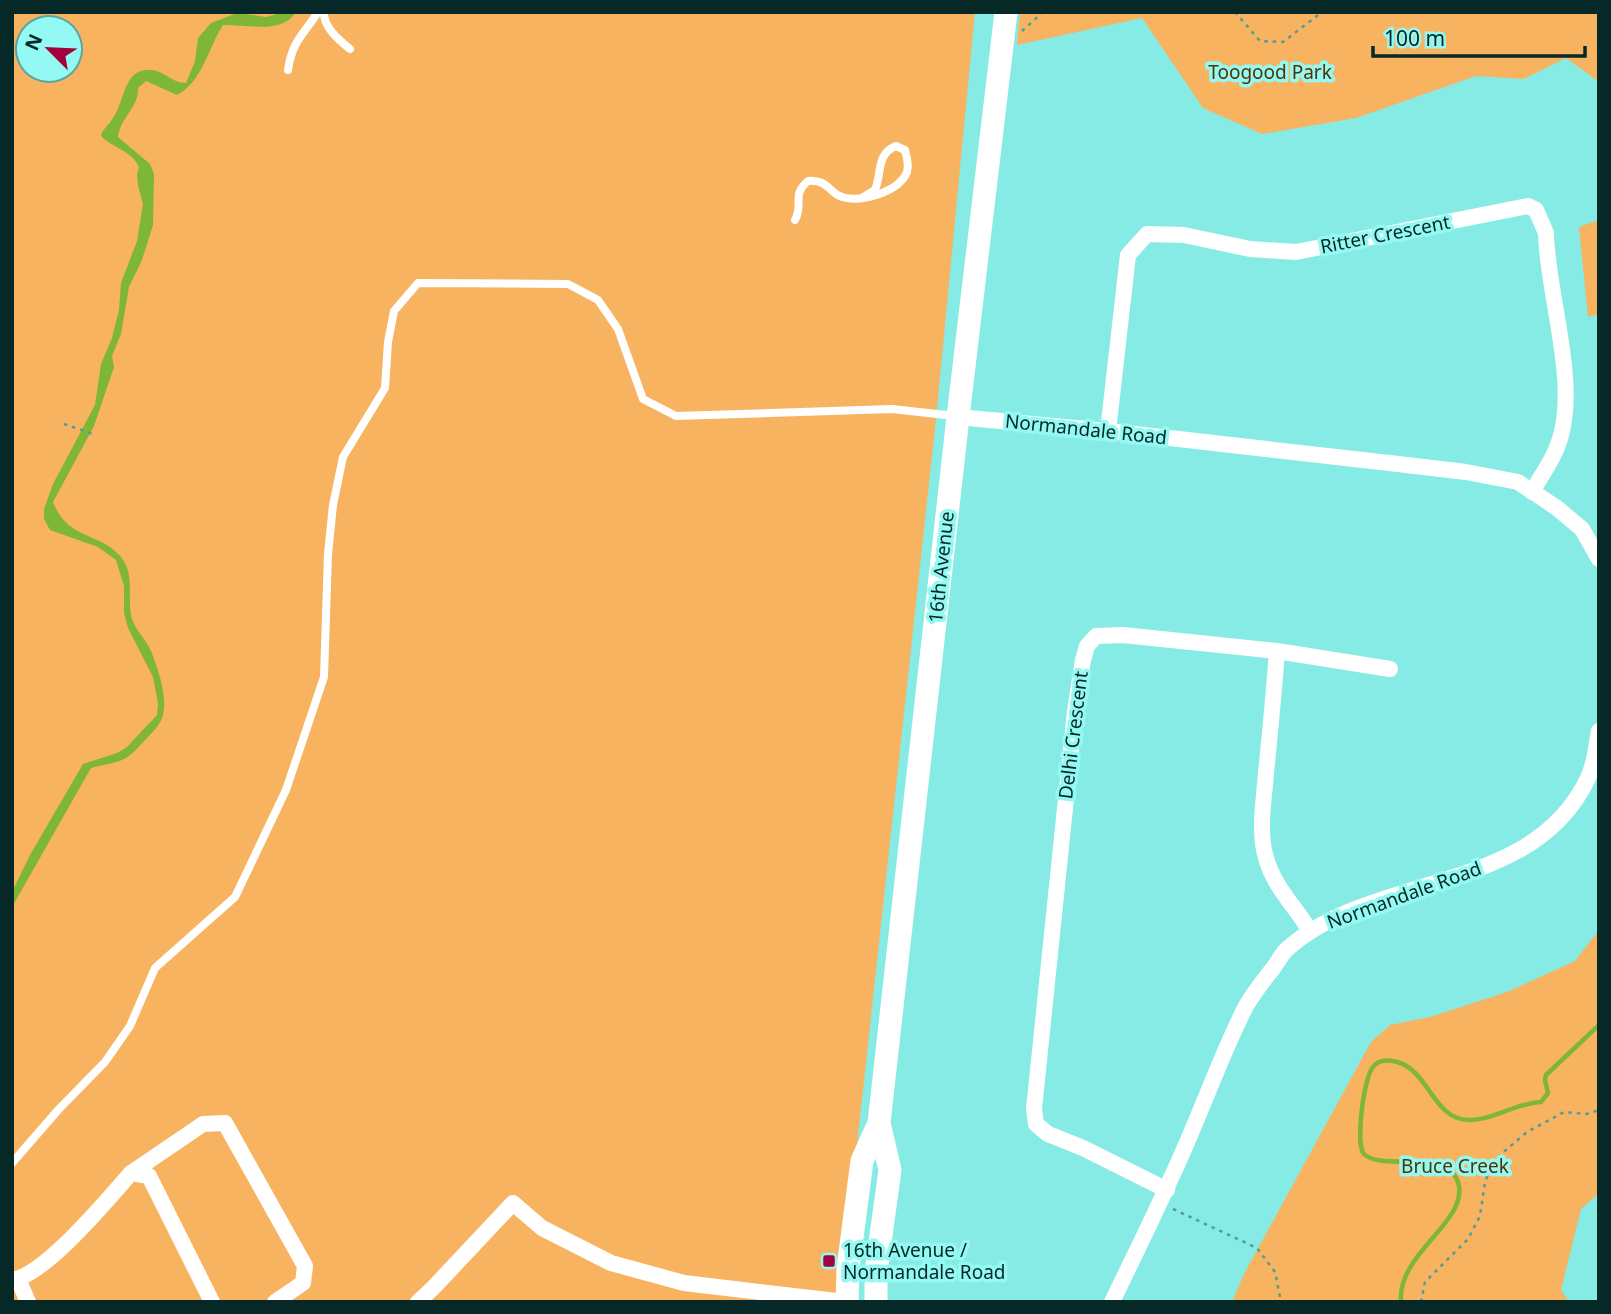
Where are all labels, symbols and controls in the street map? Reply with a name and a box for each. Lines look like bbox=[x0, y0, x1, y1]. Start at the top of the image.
north arrow bbox=[14, 14, 84, 84]
scale bar bbox=[1373, 14, 1585, 58]
text: 100 m bbox=[1384, 24, 1445, 52]
text: N bbox=[18, 30, 48, 54]
park label: Toogood Park bbox=[1208, 59, 1332, 85]
street label: Ritter Crescent bbox=[1318, 209, 1452, 259]
street label: Normandale Road bbox=[1004, 408, 1168, 450]
street label: 16th Avenue bbox=[922, 510, 960, 624]
street label: Delhi Crescent bbox=[1052, 669, 1094, 801]
street label: Normandale Road bbox=[1323, 855, 1485, 935]
park label: Bruce Creek bbox=[1401, 1153, 1509, 1179]
place label: 16th Avenue / Normandale Road bbox=[843, 1237, 1006, 1285]
marker: 16th Avenue / Normandale Road bbox=[821, 1253, 837, 1269]

